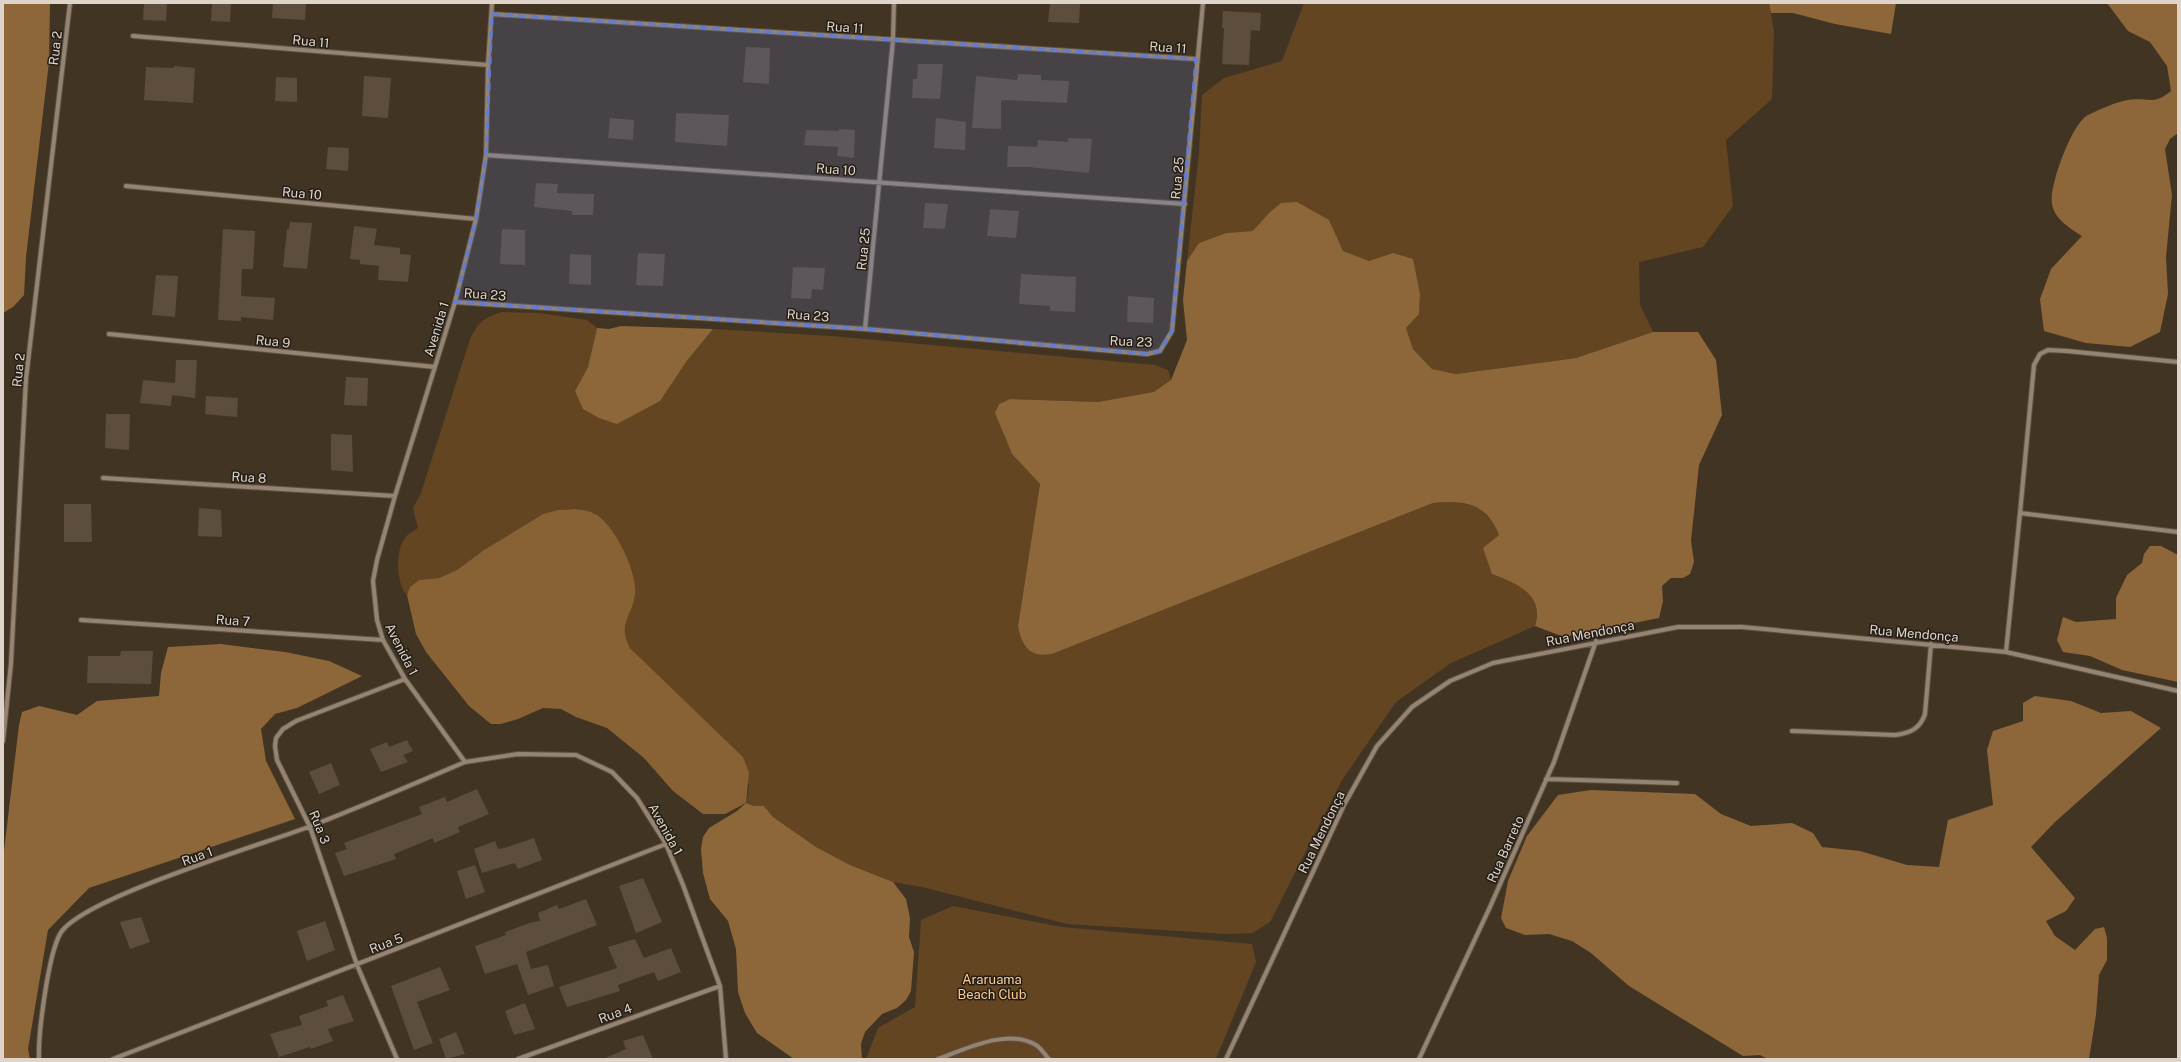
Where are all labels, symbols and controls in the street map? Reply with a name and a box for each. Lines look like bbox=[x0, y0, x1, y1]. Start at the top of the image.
street label: Rua 11 bbox=[826, 19, 864, 36]
street label: Rua 2 bbox=[46, 30, 65, 66]
street label: Rua 11 bbox=[292, 32, 330, 51]
street label: Rua 11 bbox=[1149, 39, 1187, 56]
street label: Rua 25 bbox=[1168, 156, 1187, 200]
street label: Rua 10 bbox=[816, 161, 856, 178]
street label: Rua 10 bbox=[281, 184, 322, 203]
street label: Rua 25 bbox=[854, 227, 873, 271]
street label: Rua 23 bbox=[463, 286, 507, 303]
street label: Avenida 1 bbox=[421, 300, 452, 358]
street label: Rua 23 bbox=[786, 307, 830, 324]
street label: Rua 9 bbox=[255, 332, 291, 351]
street label: Rua 23 bbox=[1109, 333, 1152, 350]
street label: Rua 2 bbox=[9, 352, 28, 388]
street label: Rua 8 bbox=[231, 469, 267, 486]
street label: Rua 7 bbox=[215, 612, 251, 629]
street label: Rua Mendonça bbox=[1545, 618, 1636, 649]
street label: Avenida 1 bbox=[382, 621, 421, 678]
street label: Rua Mendonça bbox=[1869, 622, 1959, 645]
street label: Rua Mendonça bbox=[1295, 789, 1348, 876]
street label: Avenida 1 bbox=[645, 801, 686, 858]
street label: Rua 3 bbox=[306, 808, 333, 846]
street label: Rua Barreto bbox=[1484, 813, 1527, 885]
street label: Rua 1 bbox=[180, 844, 215, 869]
street label: Rua 5 bbox=[367, 930, 405, 957]
park label: Araruama Beach Club bbox=[958, 972, 1027, 1002]
street label: Rua 4 bbox=[596, 1000, 634, 1026]

